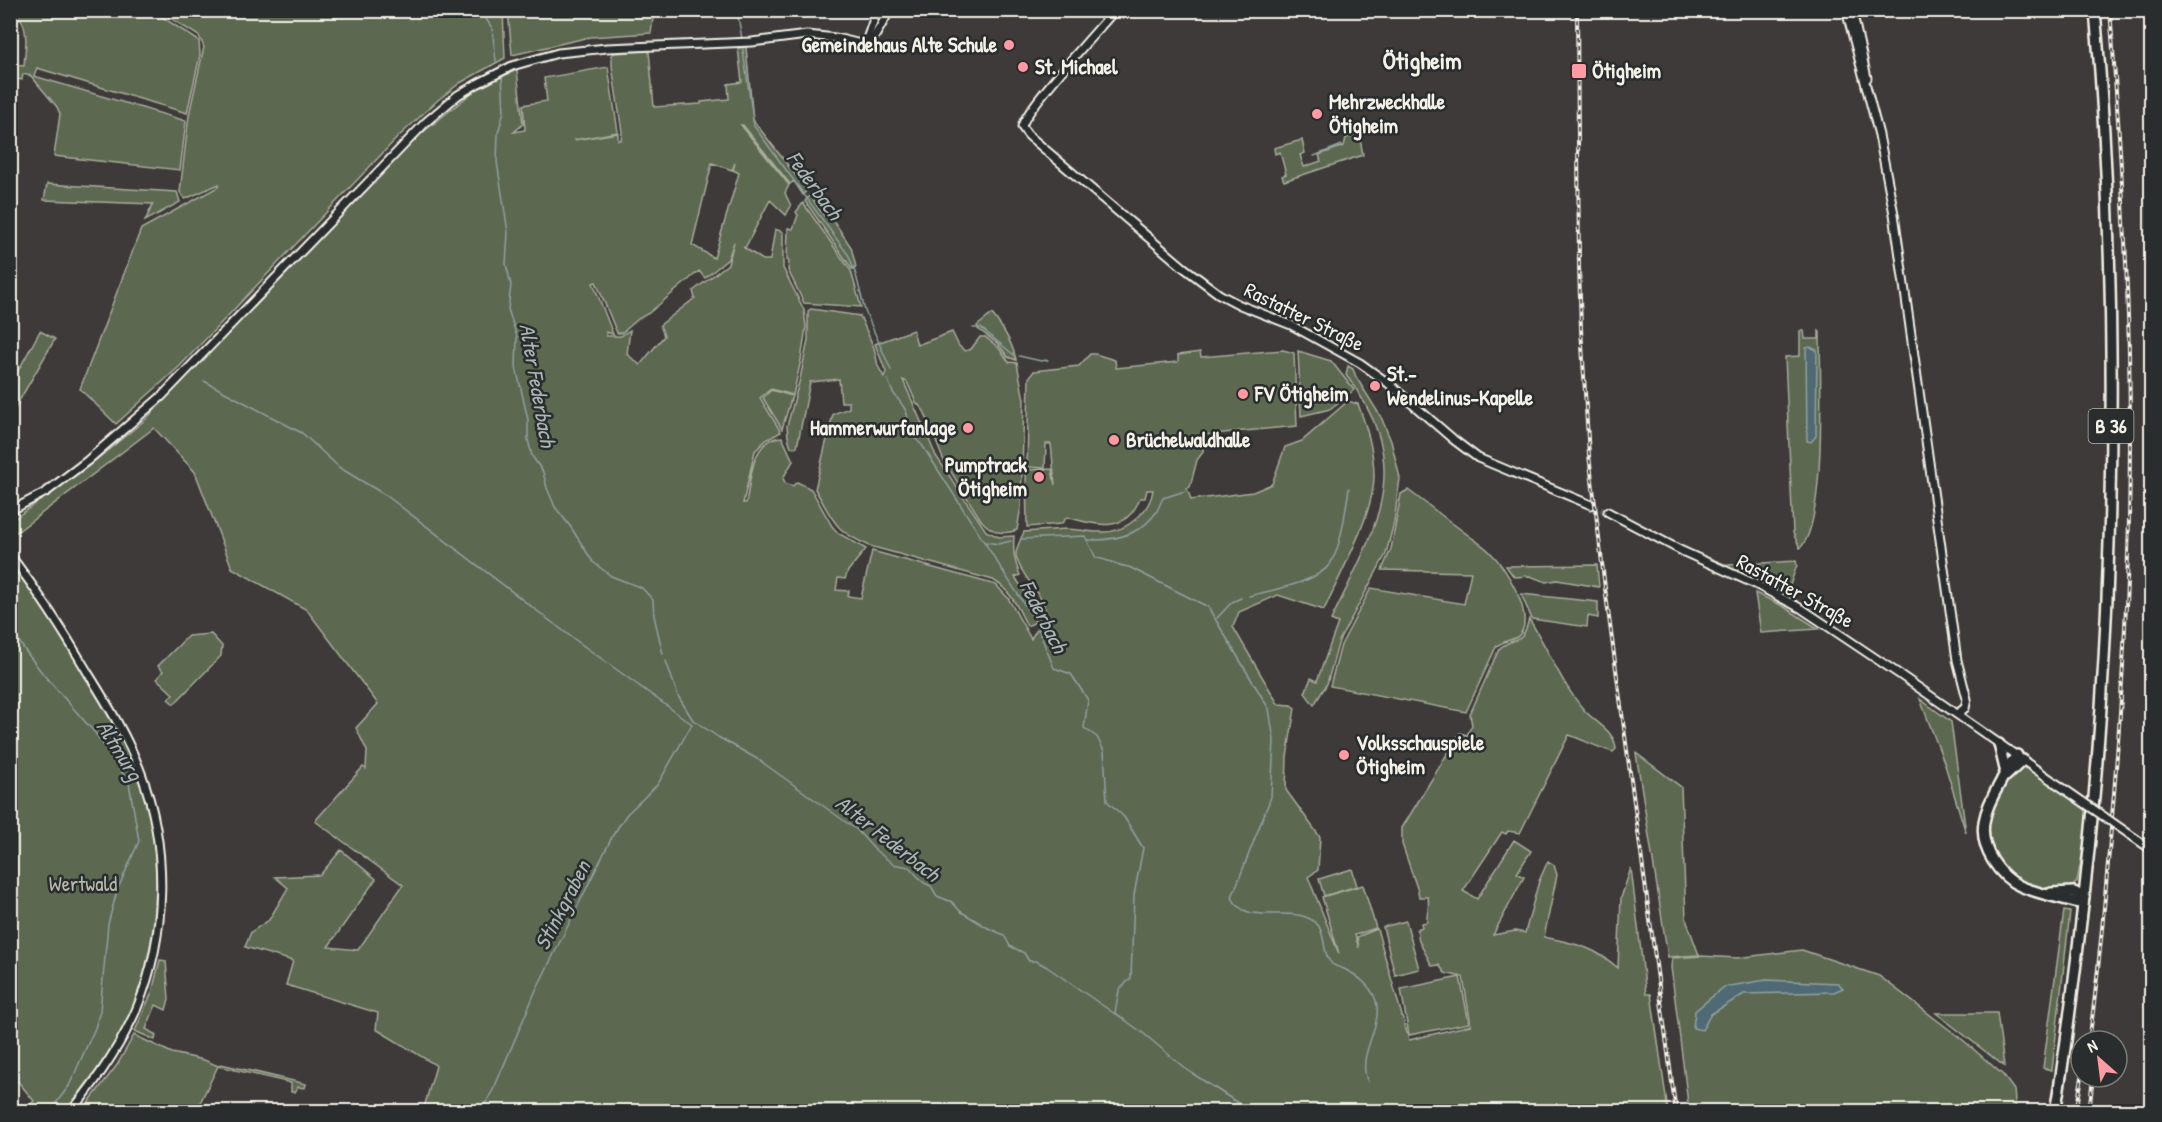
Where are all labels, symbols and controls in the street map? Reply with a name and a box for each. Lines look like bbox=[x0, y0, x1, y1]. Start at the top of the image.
place label: Gemeindehaus Alte Schule bbox=[802, 30, 998, 59]
marker: Gemeindehaus Alte Schule bbox=[1002, 38, 1016, 52]
district label: Ötigheim bbox=[1383, 44, 1461, 77]
place label: St. Michael bbox=[1035, 52, 1118, 81]
place label: Ötigheim bbox=[1592, 56, 1661, 86]
marker: St. Michael bbox=[1016, 60, 1030, 74]
marker: Ötigheim bbox=[1570, 62, 1588, 80]
place label: Mehrzweckhalle Ötigheim bbox=[1329, 87, 1446, 141]
marker: Mehrzweckhalle Ötigheim bbox=[1310, 107, 1324, 121]
water label: Federbach bbox=[780, 145, 851, 227]
street label: Rastatter Straße bbox=[1240, 275, 1369, 358]
water label: Alter Federbach bbox=[512, 321, 564, 451]
place label: St.- Wendelinus-Kapelle bbox=[1387, 359, 1534, 413]
place label: FV Ötigheim bbox=[1254, 379, 1349, 409]
marker: St.- Wendelinus-Kapelle bbox=[1368, 379, 1382, 393]
marker: FV Ötigheim bbox=[1236, 387, 1250, 401]
road number: B 36 bbox=[2088, 409, 2134, 443]
place label: Hammerwurfanlage bbox=[810, 413, 957, 443]
marker: Hammerwurfanlage bbox=[961, 421, 975, 435]
place label: Brüchelwaldhalle bbox=[1126, 425, 1251, 454]
marker: Brüchelwaldhalle bbox=[1107, 433, 1121, 447]
place label: Pumptrack Ötigheim bbox=[945, 450, 1027, 504]
marker: Pumptrack Ötigheim bbox=[1032, 470, 1046, 484]
street label: Rastatter Straße bbox=[1731, 546, 1859, 635]
water label: Federbach bbox=[1013, 574, 1076, 659]
water label: Altmurg bbox=[90, 714, 151, 787]
place label: Volksschauspiele Ötigheim bbox=[1356, 728, 1485, 782]
marker: Volksschauspiele Ötigheim bbox=[1337, 748, 1351, 762]
water label: Alter Federbach bbox=[830, 788, 948, 889]
water label: Stinkgraben bbox=[527, 853, 598, 955]
park label: Wertwald bbox=[49, 869, 117, 898]
north arrow bbox=[2069, 1029, 2129, 1089]
text: N bbox=[2083, 1034, 2101, 1057]

